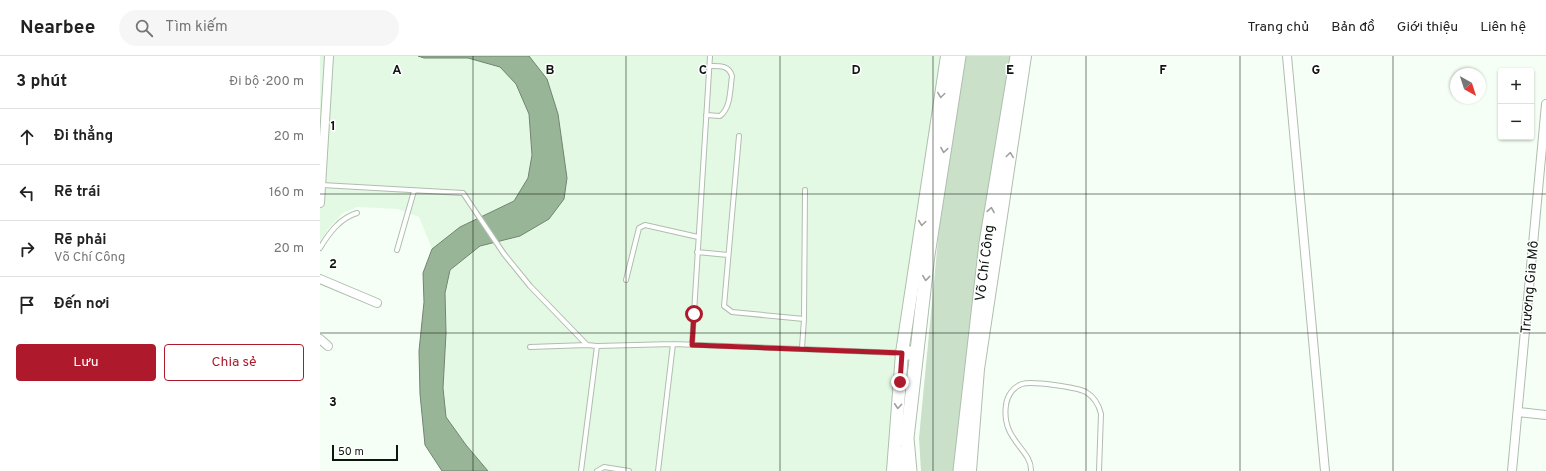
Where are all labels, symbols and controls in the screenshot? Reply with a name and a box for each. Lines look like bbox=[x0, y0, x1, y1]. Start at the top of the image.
search box bbox=[119, 10, 399, 46]
text: Nearbee bbox=[20, 16, 95, 40]
icon: search bbox=[133, 17, 155, 39]
text: Tìm kiếm bbox=[165, 18, 228, 37]
text: Trang chủ bbox=[1247, 19, 1309, 36]
text: Bản đồ bbox=[1331, 19, 1375, 36]
text: Giới thiệu bbox=[1397, 19, 1458, 36]
text: Liên hệ bbox=[1480, 19, 1526, 36]
text: A bbox=[392, 63, 402, 79]
text: B bbox=[546, 63, 555, 79]
text: C bbox=[699, 63, 707, 79]
text: D bbox=[851, 63, 861, 79]
text: E bbox=[1006, 63, 1014, 79]
text: F bbox=[1159, 63, 1167, 79]
text: G bbox=[1312, 63, 1321, 79]
north arrow bbox=[1450, 68, 1486, 104]
map controls bbox=[1498, 68, 1534, 140]
button: + bbox=[1498, 68, 1534, 104]
text: 3 phút bbox=[16, 71, 67, 93]
text: Đi bộ · 200 m bbox=[229, 74, 304, 90]
one-way arrow bbox=[937, 91, 946, 98]
button: − bbox=[1498, 104, 1534, 140]
text: 1 bbox=[330, 119, 336, 135]
icon: ahead bbox=[16, 126, 38, 148]
text: Đi thẳng bbox=[54, 127, 113, 146]
text: 20 m bbox=[274, 129, 304, 145]
one-way arrow bbox=[940, 147, 949, 153]
one-way arrow bbox=[1005, 152, 1014, 158]
icon: left bbox=[16, 182, 38, 204]
text: Rẽ trái bbox=[54, 183, 101, 202]
text: 160 m bbox=[269, 185, 304, 201]
one-way arrow bbox=[986, 207, 995, 213]
one-way arrow bbox=[918, 220, 927, 226]
street label: Võ Chí Công bbox=[972, 224, 999, 302]
text: Rẽ phải bbox=[54, 231, 107, 250]
icon: right bbox=[16, 238, 38, 260]
street label: Trương Gia Mô bbox=[1518, 240, 1543, 334]
text: 20 m bbox=[274, 241, 304, 257]
text: Võ Chí Công bbox=[54, 250, 125, 266]
text: 2 bbox=[329, 257, 337, 273]
one-way arrow bbox=[921, 275, 930, 281]
icon: arrive bbox=[16, 294, 38, 316]
text: Đến nơi bbox=[54, 295, 110, 314]
route start bbox=[685, 305, 703, 323]
button: Lưu bbox=[16, 344, 156, 381]
button: Chia sẻ bbox=[164, 344, 304, 381]
route end bbox=[891, 373, 909, 391]
text: 3 bbox=[329, 395, 337, 411]
one-way arrow bbox=[894, 403, 903, 409]
scale bar bbox=[332, 443, 398, 462]
text: 50 m bbox=[338, 445, 364, 459]

